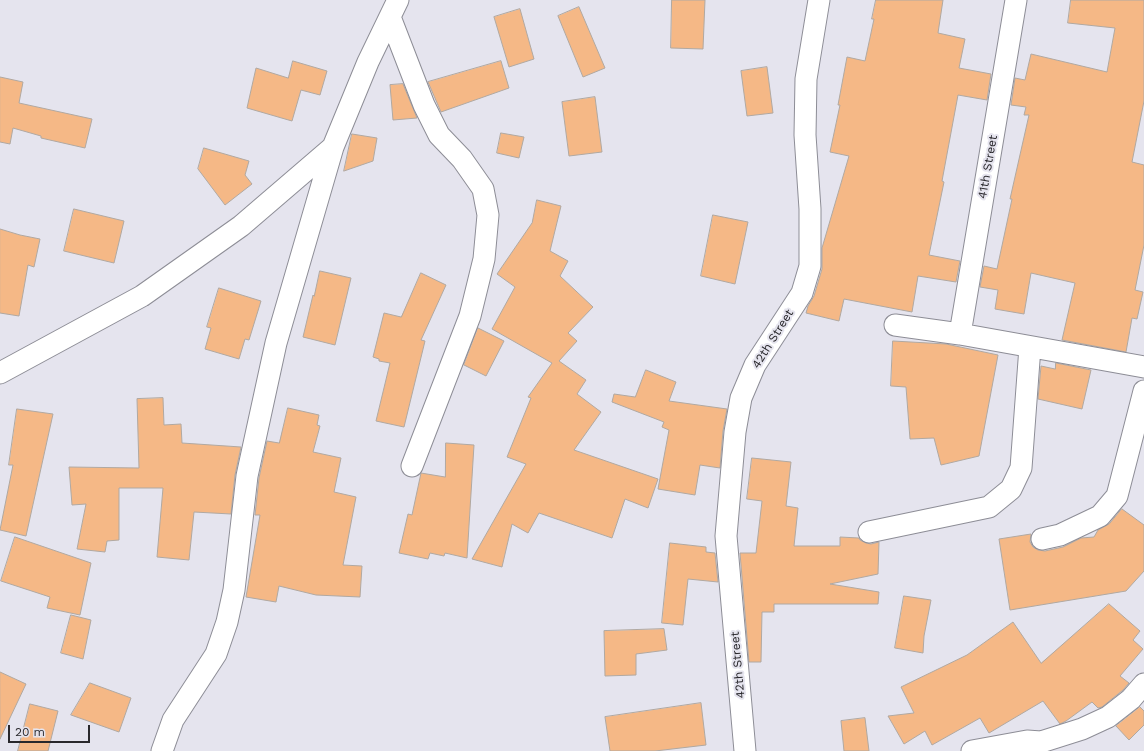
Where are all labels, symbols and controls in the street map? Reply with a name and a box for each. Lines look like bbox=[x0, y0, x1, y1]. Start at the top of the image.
street label: 41th Street bbox=[975, 134, 1001, 200]
street label: 42th Street bbox=[749, 307, 797, 371]
street label: 42th Street bbox=[728, 631, 748, 699]
scale bar bbox=[10, 717, 92, 743]
text: 20 m bbox=[15, 725, 45, 739]

